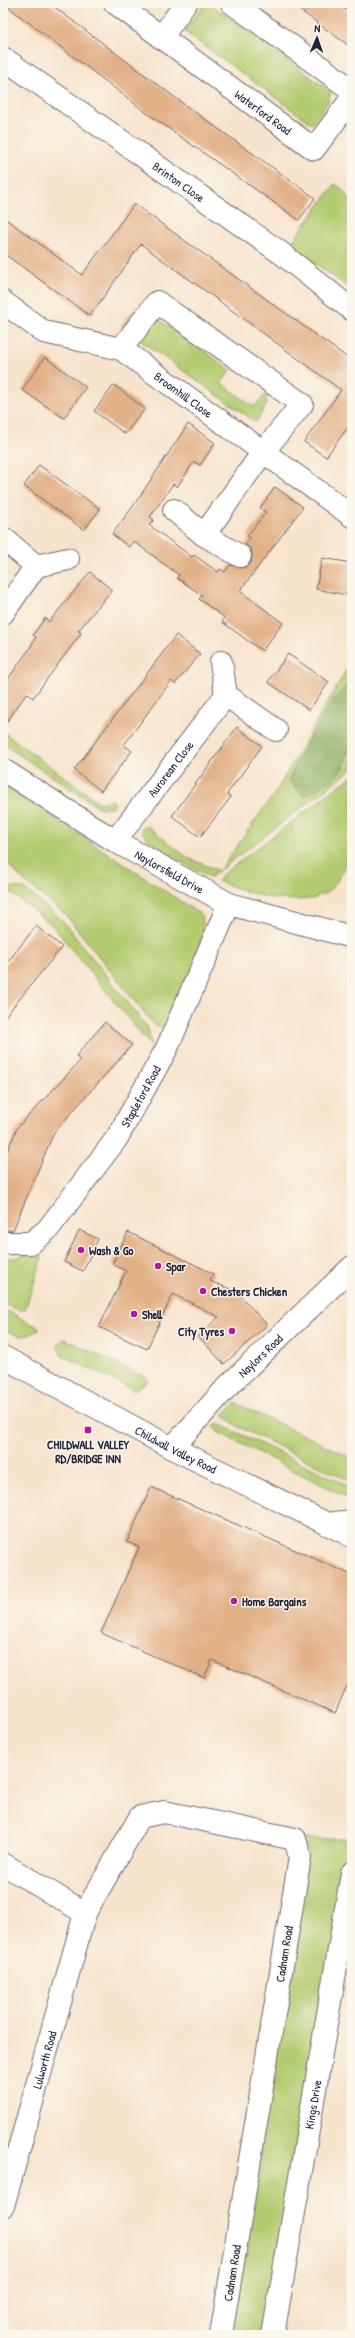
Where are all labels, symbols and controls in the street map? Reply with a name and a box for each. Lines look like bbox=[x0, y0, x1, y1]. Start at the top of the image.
north arrow bbox=[297, 18, 337, 58]
text: N bbox=[314, 21, 321, 35]
street label: Waterford Road bbox=[231, 85, 295, 139]
street label: Brinton Close bbox=[150, 157, 209, 206]
street label: Broomhill Close bbox=[151, 367, 217, 421]
street label: Aurorean Close bbox=[143, 737, 197, 800]
street label: Naylorsfield Drive bbox=[132, 845, 207, 897]
street label: Stapleford Road bbox=[116, 1062, 164, 1130]
place label: Wash & Go bbox=[89, 1242, 133, 1259]
marker: Wash & Go bbox=[76, 1245, 86, 1255]
place label: Spar bbox=[166, 1258, 186, 1276]
marker: Spar bbox=[153, 1261, 163, 1271]
place label: Chesters Chicken bbox=[211, 1283, 288, 1300]
marker: Chesters Chicken bbox=[198, 1286, 208, 1296]
place label: Shell bbox=[142, 1306, 163, 1323]
marker: Shell bbox=[129, 1309, 139, 1319]
place label: City Tyres bbox=[178, 1323, 224, 1341]
marker: City Tyres bbox=[227, 1326, 237, 1336]
street label: Naylors Road bbox=[234, 1329, 286, 1381]
street label: Childwall Valley Road bbox=[132, 1421, 220, 1477]
marker: CHILDWALL VALLEY RD/BRIDGE INN bbox=[83, 1425, 93, 1435]
place label: CHILDWALL VALLEY RD/BRIDGE INN bbox=[47, 1436, 130, 1467]
place label: Home Bargains bbox=[242, 1593, 307, 1611]
marker: Home Bargains bbox=[229, 1596, 239, 1606]
street label: Cadnam Road bbox=[271, 1924, 297, 1983]
street label: Lulworth Road bbox=[28, 2029, 60, 2090]
street label: Kings Drive bbox=[300, 2078, 325, 2130]
street label: Cadnam Road bbox=[219, 2243, 245, 2302]

